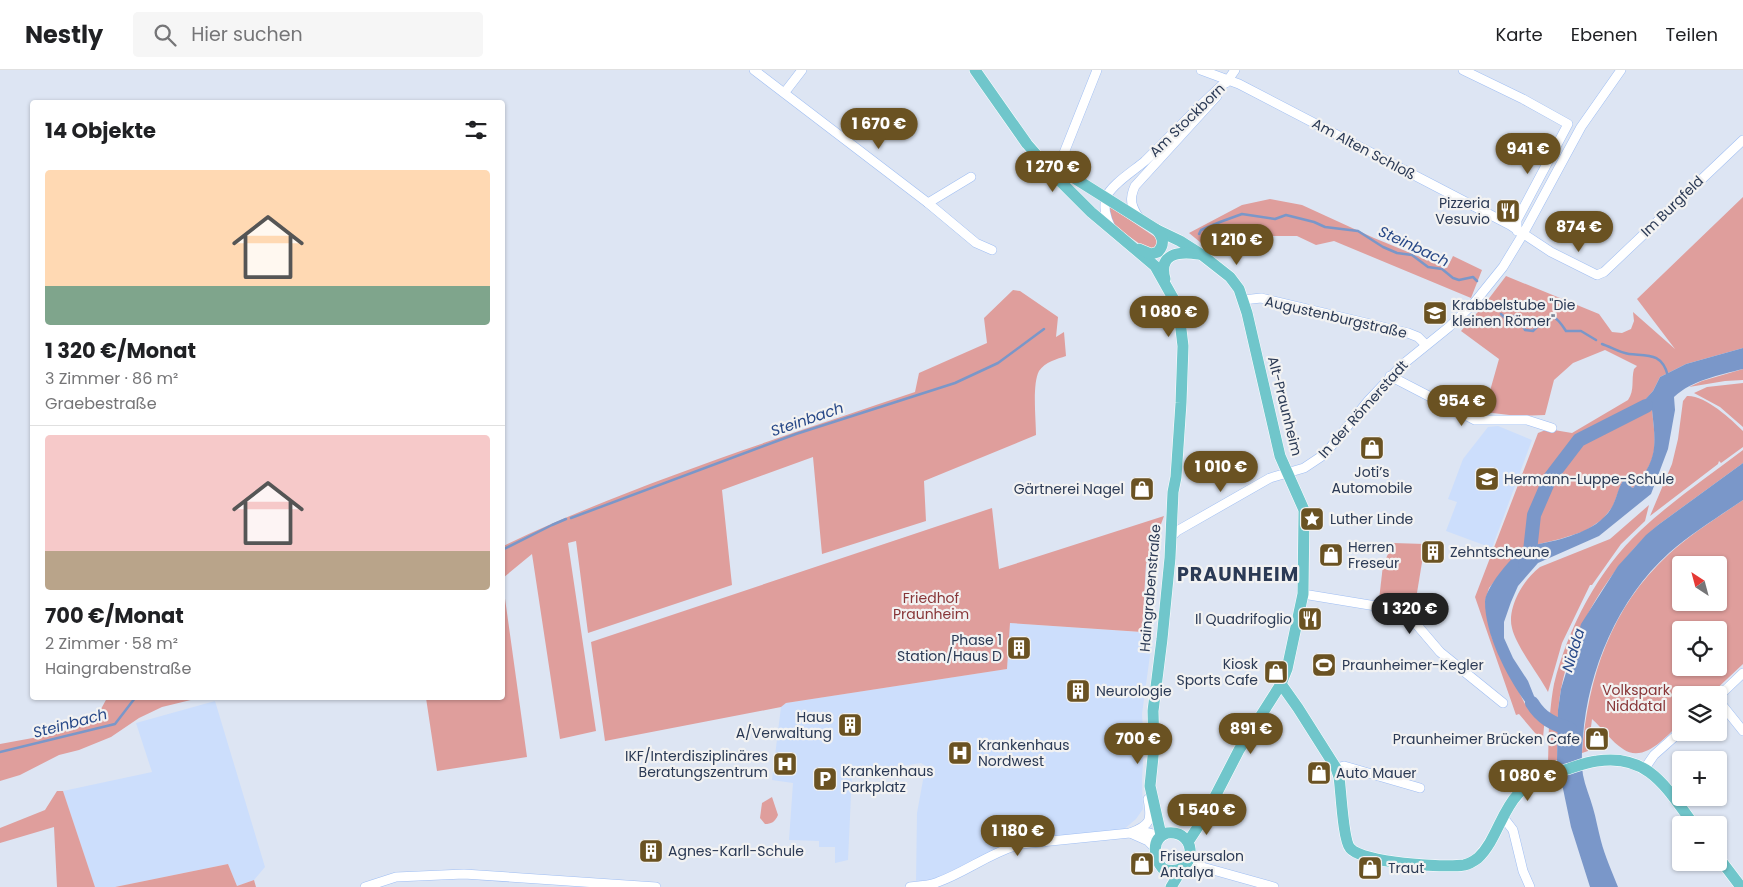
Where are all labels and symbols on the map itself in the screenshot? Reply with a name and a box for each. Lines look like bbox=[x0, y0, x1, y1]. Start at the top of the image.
street label: Am Stockborn bbox=[1145, 79, 1229, 161]
pin: 1 670 € bbox=[833, 108, 925, 150]
street label: Am Alten Schloß bbox=[1309, 113, 1419, 185]
pin: 941 € bbox=[1493, 132, 1563, 175]
pin: 1 270 € bbox=[1007, 150, 1099, 193]
street label: Im Burgfeld bbox=[1636, 171, 1708, 241]
place label: Pizzeria Vesuvio bbox=[1435, 193, 1490, 229]
restaurant icon: Pizzeria Vesuvio bbox=[1495, 198, 1521, 224]
pin: 874 € bbox=[1544, 210, 1614, 253]
water label: Steinbach bbox=[1375, 220, 1453, 272]
pin: 1 210 € bbox=[1191, 224, 1283, 266]
street label: Augustenburgstraße bbox=[1263, 291, 1409, 343]
place label: Krabbelstube "Die kleinen Römer" bbox=[1452, 295, 1576, 331]
pin: 1 080 € bbox=[1123, 296, 1215, 338]
school or university icon: Krabbelstube "Die kleinen Römer" bbox=[1422, 300, 1448, 326]
street label: Alt-Praunheim bbox=[1263, 354, 1307, 458]
street label: In der Römerstadt bbox=[1314, 356, 1412, 462]
pin: 954 € bbox=[1427, 384, 1497, 427]
water label: Steinbach bbox=[768, 397, 846, 441]
shop icon: Joti’s Automobile bbox=[1359, 435, 1385, 461]
pin: 1 010 € bbox=[1175, 450, 1267, 493]
place label: Joti’s Automobile bbox=[1332, 462, 1413, 498]
school or university icon: Hermann-Luppe-Schule bbox=[1474, 466, 1500, 492]
place label: Hermann-Luppe-Schule bbox=[1504, 469, 1675, 489]
shop icon: Gärtnerei Nagel bbox=[1129, 476, 1155, 502]
place label: Gärtnerei Nagel bbox=[1014, 479, 1124, 499]
place icon: Luther Linde bbox=[1299, 506, 1325, 532]
place label: Luther Linde bbox=[1330, 509, 1414, 529]
street label: Haingrabenstraße bbox=[1134, 523, 1166, 653]
place label: Herren Freseur bbox=[1348, 537, 1399, 573]
building icon: Zehntscheune bbox=[1420, 539, 1446, 565]
shop icon: Herren Freseur bbox=[1318, 542, 1344, 568]
place label: Zehntscheune bbox=[1450, 542, 1550, 562]
north arrow bbox=[1672, 556, 1728, 611]
district label: PRAUNHEIM bbox=[1177, 561, 1299, 588]
park label: Friedhof Praunheim bbox=[893, 588, 969, 624]
pin: 1 320 € bbox=[1364, 592, 1456, 635]
restaurant icon: Il Quadrifoglio bbox=[1297, 606, 1323, 632]
place label: Il Quadrifoglio bbox=[1195, 609, 1292, 629]
water label: Nidda bbox=[1556, 626, 1590, 674]
place label: Phase 1 Station/Haus D bbox=[897, 630, 1002, 666]
building icon: Phase 1 Station/Haus D bbox=[1006, 635, 1032, 661]
sports icon: Praunheimer-Kegler bbox=[1311, 652, 1337, 678]
place label: Kiosk Sports Cafe bbox=[1176, 654, 1259, 690]
place label: Praunheimer-Kegler bbox=[1342, 655, 1484, 675]
shop icon: Kiosk Sports Cafe bbox=[1263, 659, 1289, 685]
building icon: Neurologie bbox=[1065, 678, 1091, 704]
park label: Volkspark Niddatal bbox=[1602, 680, 1671, 716]
place label: Neurologie bbox=[1096, 681, 1172, 701]
water label: Steinbach bbox=[31, 703, 109, 743]
place label: Haus A/Verwaltung bbox=[736, 707, 832, 743]
building icon: Haus A/Verwaltung bbox=[837, 712, 863, 738]
pin: 891 € bbox=[1216, 712, 1286, 755]
pin: 700 € bbox=[1103, 722, 1173, 765]
shop icon: Praunheimer Brücken Cafe bbox=[1584, 726, 1610, 752]
place label: Praunheimer Brücken Cafe bbox=[1393, 729, 1580, 749]
place label: Krankenhaus Nordwest bbox=[978, 735, 1070, 771]
hospital icon: Krankenhaus Nordwest bbox=[947, 740, 973, 766]
place label: IKF/Interdisziplinäres Beratungszentrum bbox=[625, 746, 768, 782]
hospital icon: IKF/Interdisziplinäres Beratungszentrum bbox=[772, 751, 798, 777]
shop icon: Auto Mauer bbox=[1306, 760, 1332, 786]
pin: 1 080 € bbox=[1482, 760, 1574, 802]
place label: Krankenhaus Parkplatz bbox=[842, 761, 934, 797]
place label: Auto Mauer bbox=[1336, 763, 1417, 783]
parking icon: Krankenhaus Parkplatz bbox=[812, 766, 838, 792]
pin: 1 540 € bbox=[1161, 794, 1253, 836]
pin: 1 180 € bbox=[972, 814, 1064, 857]
building icon: Agnes-Karll-Schule bbox=[638, 838, 664, 864]
place label: Agnes-Karll-Schule bbox=[668, 841, 804, 861]
place label: Friseursalon Antalya bbox=[1160, 846, 1244, 882]
shop icon: Friseursalon Antalya bbox=[1129, 851, 1155, 877]
shop icon: Traut bbox=[1357, 855, 1383, 881]
place label: Traut bbox=[1388, 858, 1424, 878]

